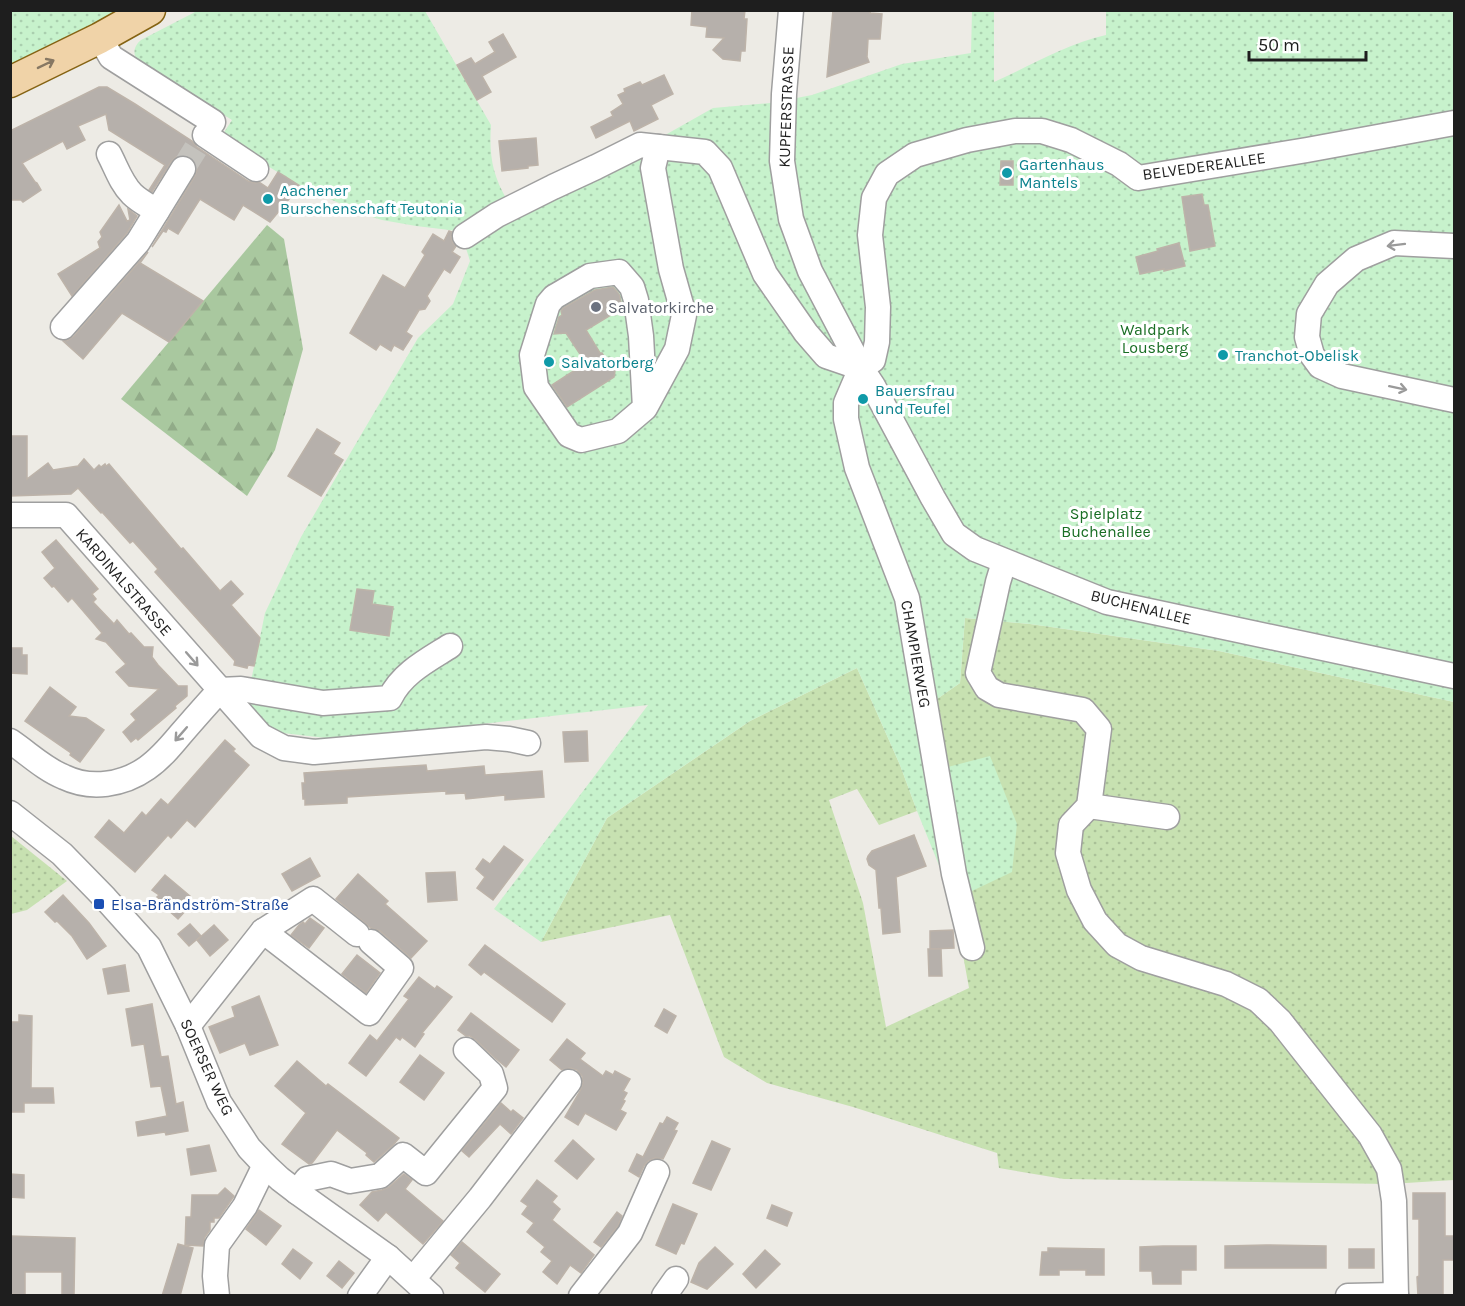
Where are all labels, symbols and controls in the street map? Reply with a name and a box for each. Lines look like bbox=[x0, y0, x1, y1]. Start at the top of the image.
scale bar bbox=[1249, 24, 1366, 62]
text: 50 m bbox=[1258, 34, 1300, 56]
street label: KUPFERSTRASSE bbox=[774, 46, 798, 168]
one-way arrow bbox=[37, 58, 55, 70]
street label: BELVEDEREALLEE bbox=[1141, 148, 1267, 184]
place label: Gartenhaus Mantels bbox=[1019, 155, 1104, 192]
marker: Gartenhaus Mantels bbox=[1000, 166, 1014, 180]
place label: Aachener Burschenschaft Teutonia bbox=[280, 181, 463, 218]
marker: Aachener Burschenschaft Teutonia bbox=[261, 192, 275, 206]
one-way arrow bbox=[1387, 240, 1407, 251]
place label: Salvatorkirche bbox=[608, 298, 714, 317]
marker: Salvatorkirche bbox=[589, 300, 603, 314]
park label: Waldpark Lousberg bbox=[1120, 320, 1190, 357]
place label: Tranchot-Obelisk bbox=[1235, 346, 1359, 365]
marker: Tranchot-Obelisk bbox=[1216, 348, 1230, 362]
place label: Salvatorberg bbox=[561, 353, 654, 372]
marker: Salvatorberg bbox=[542, 355, 556, 369]
place label: Bauersfrau und Teufel bbox=[875, 381, 955, 418]
one-way arrow bbox=[1388, 383, 1408, 394]
marker: Bauersfrau und Teufel bbox=[856, 392, 870, 406]
park label: Spielplatz Buchenallee bbox=[1061, 504, 1151, 541]
street label: KARDINALSTRASSE bbox=[72, 524, 176, 640]
street label: BUCHENALLEE bbox=[1089, 585, 1193, 629]
street label: CHAMPIERWEG bbox=[897, 599, 935, 709]
one-way arrow bbox=[186, 651, 199, 667]
one-way arrow bbox=[174, 726, 188, 741]
place label: Elsa-Brändström-Straße bbox=[111, 895, 289, 914]
marker: Elsa-Brändström-Straße bbox=[92, 897, 106, 911]
street label: SOERSER WEG bbox=[176, 1016, 238, 1118]

